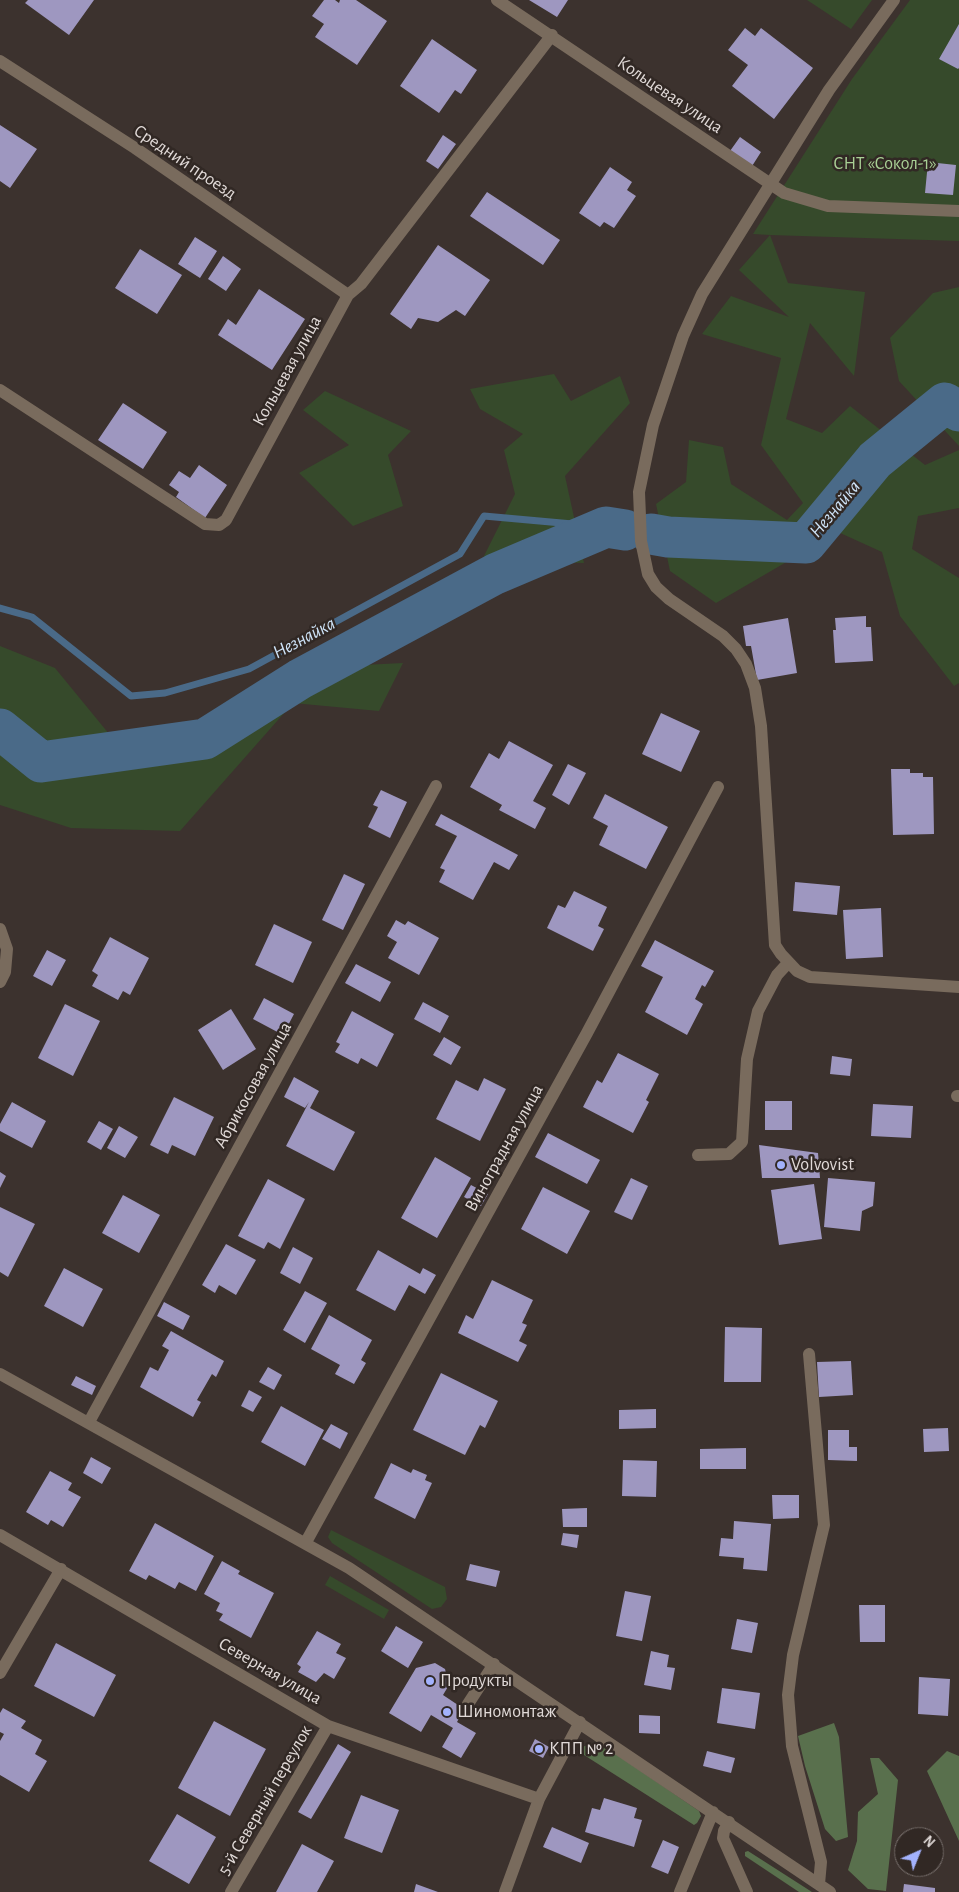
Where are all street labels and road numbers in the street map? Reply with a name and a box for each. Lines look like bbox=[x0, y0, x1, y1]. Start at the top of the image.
street label: Кольцевая улица bbox=[613, 52, 727, 138]
street label: Средний проезд bbox=[130, 120, 240, 204]
street label: Кольцевая улица bbox=[248, 312, 326, 430]
street label: Абрикосовая улица bbox=[209, 1018, 297, 1152]
street label: Виноградная улица bbox=[460, 1081, 548, 1215]
street label: Северная улица bbox=[215, 1633, 325, 1709]
street label: 5-й Северный переулок bbox=[213, 1721, 317, 1879]

